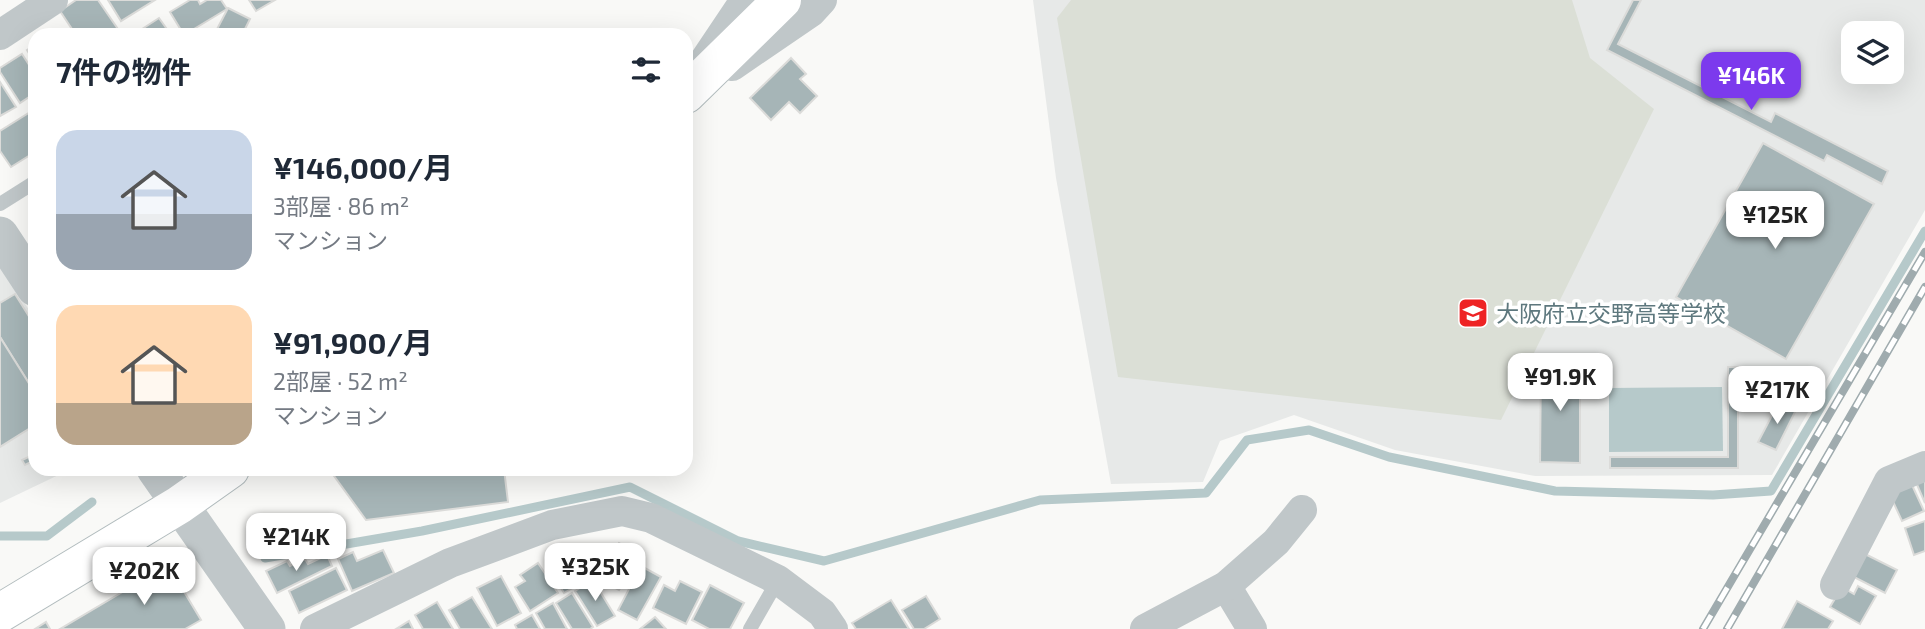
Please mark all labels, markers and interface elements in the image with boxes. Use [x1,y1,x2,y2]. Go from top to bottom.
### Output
map controls [1841,21,1904,84]
button: layers [1841,21,1904,84]
icon: filters [627,51,665,89]
pin: ¥146K [1702,52,1800,112]
text: 7件の物件 [56,53,192,89]
text: ¥146K [1717,61,1785,89]
text: ¥146,000/月 [273,149,453,185]
icon: home [112,158,196,242]
pin: ¥125K [1726,191,1824,251]
text: 3部屋 · 86 m² [273,192,409,220]
text: ¥125K [1742,200,1808,228]
text: マンション [273,226,388,254]
school or university icon: 大阪府立交野高等学校 [1456,296,1490,330]
place label: 大阪府立交野高等学校 [1496,299,1726,327]
text: ¥91,900/月 [273,324,433,360]
icon: home [112,333,196,417]
pin: ¥91.9K [1503,354,1617,413]
text: ¥91.9K [1524,362,1596,390]
pin: ¥217K [1728,366,1826,426]
text: 2部屋 · 52 m² [273,367,408,395]
text: ¥217K [1744,375,1810,403]
text: マンション [273,401,388,429]
pin: ¥214K [247,514,345,573]
text: ¥214K [262,522,330,550]
pin: ¥325K [546,544,644,603]
pin: ¥202K [95,548,193,607]
text: ¥325K [561,552,629,580]
text: ¥202K [108,556,180,584]

